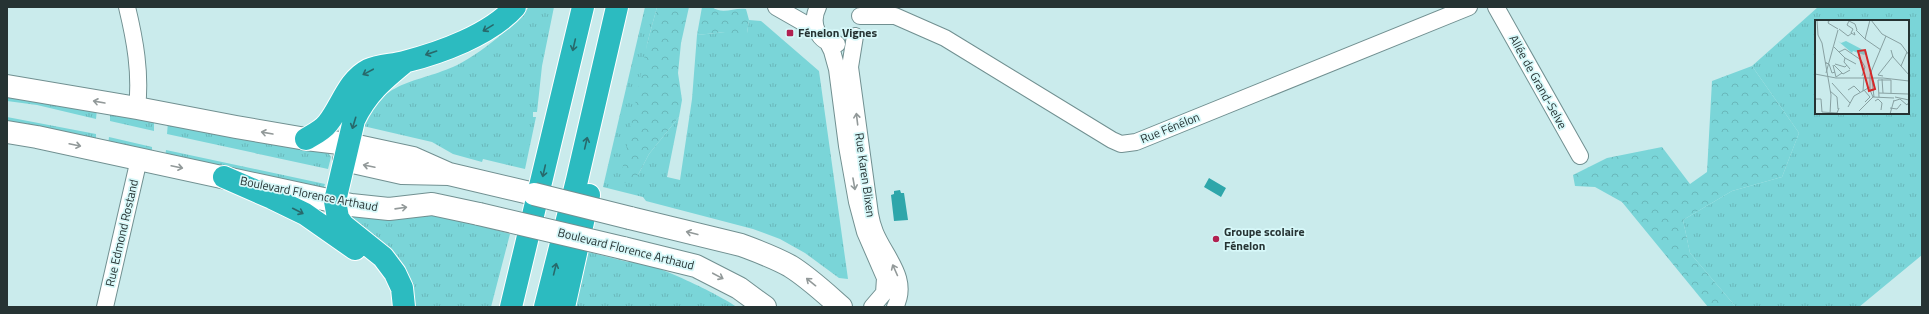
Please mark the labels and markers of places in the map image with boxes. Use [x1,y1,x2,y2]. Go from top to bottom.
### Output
place label: Fénelon Vignes [798,23,877,42]
marker: Fénelon Vignes [785,28,795,38]
place label: Groupe scolaire Fénelon [1224,222,1305,255]
marker: Groupe scolaire Fénelon [1211,234,1221,244]

